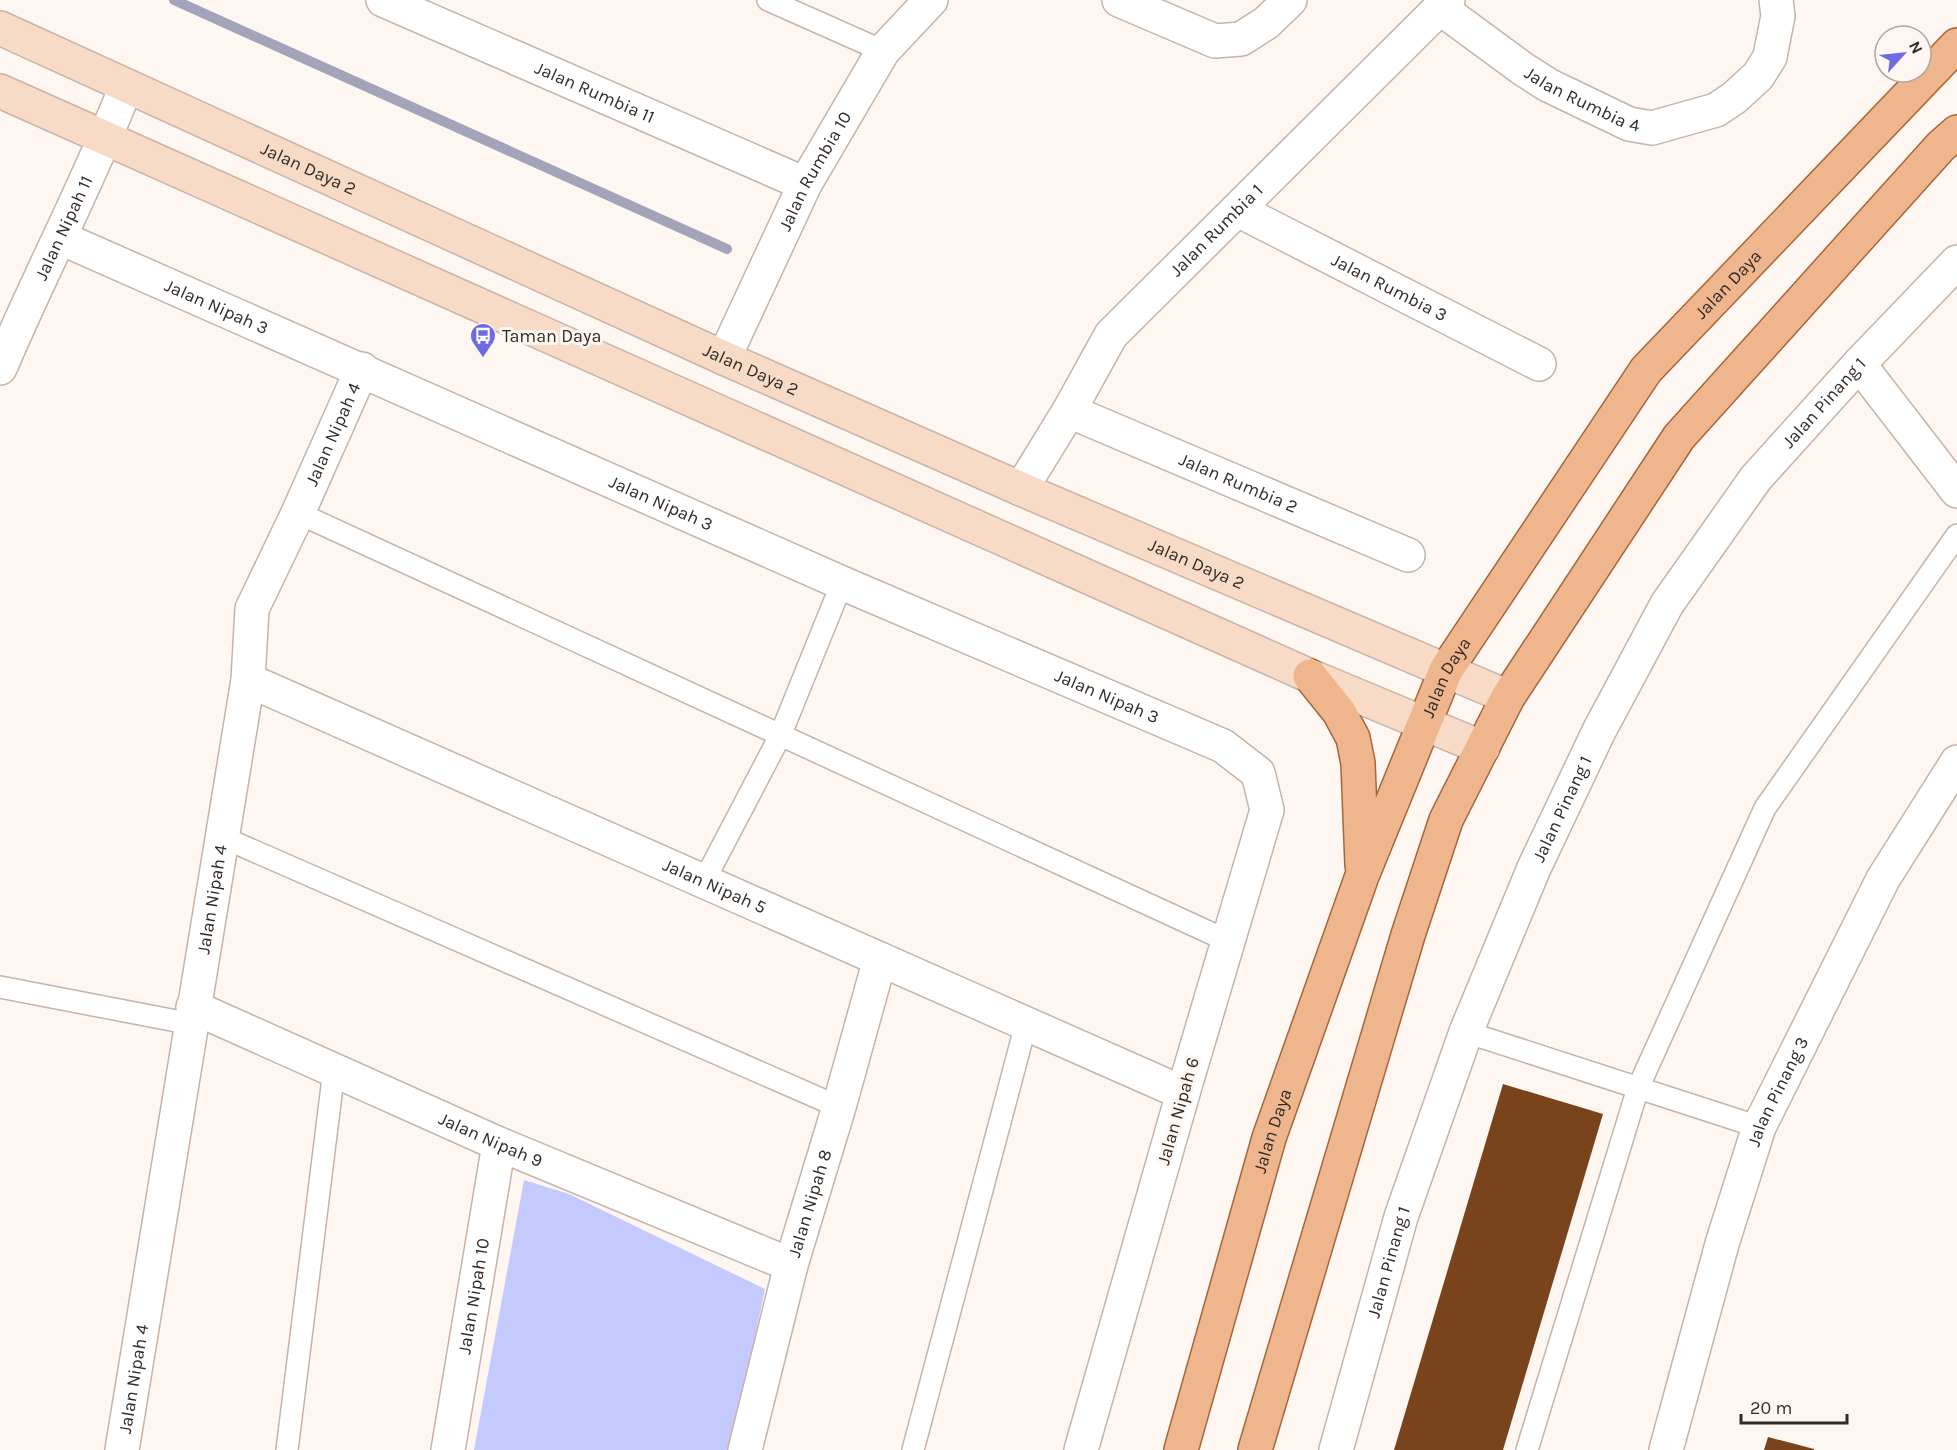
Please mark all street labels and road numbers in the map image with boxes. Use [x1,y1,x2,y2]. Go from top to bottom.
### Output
street label: Jalan Rumbia 11 [532,57,658,128]
street label: Jalan Rumbia 4 [1520,62,1641,137]
street label: Jalan Rumbia 10 [774,107,856,234]
street label: Jalan Daya 2 [257,137,360,200]
street label: Jalan Nipah 11 [30,172,98,284]
street label: Jalan Rumbia 1 [1165,179,1267,281]
street label: Jalan Daya [1690,245,1766,323]
street label: Jalan Rumbia 3 [1328,249,1451,326]
street label: Jalan Nipah 3 [161,274,272,339]
street label: Jalan Daya 2 [700,339,802,401]
street label: Jalan Pinang 1 [1777,353,1871,453]
street label: Jalan Nipah 4 [300,379,366,489]
street label: Jalan Rumbia 2 [1176,448,1301,518]
street label: Jalan Nipah 3 [606,471,716,536]
street label: Jalan Daya 2 [1145,534,1248,594]
street label: Jalan Daya [1417,633,1476,721]
street label: Jalan Nipah 3 [1051,664,1162,728]
street label: Jalan Pinang 1 [1528,752,1597,865]
street label: Jalan Nipah 4 [192,843,232,956]
street label: Jalan Nipah 5 [659,854,770,919]
street label: Jalan Pinang 3 [1743,1033,1813,1149]
street label: Jalan Nipah 6 [1152,1055,1204,1167]
street label: Jalan Daya [1249,1086,1297,1176]
street label: Jalan Nipah 9 [435,1107,546,1172]
street label: Jalan Nipah 8 [783,1147,836,1260]
street label: Jalan Pinang 1 [1362,1203,1415,1320]
street label: Jalan Nipah 10 [453,1236,494,1356]
street label: Jalan Nipah 4 [114,1323,153,1435]

